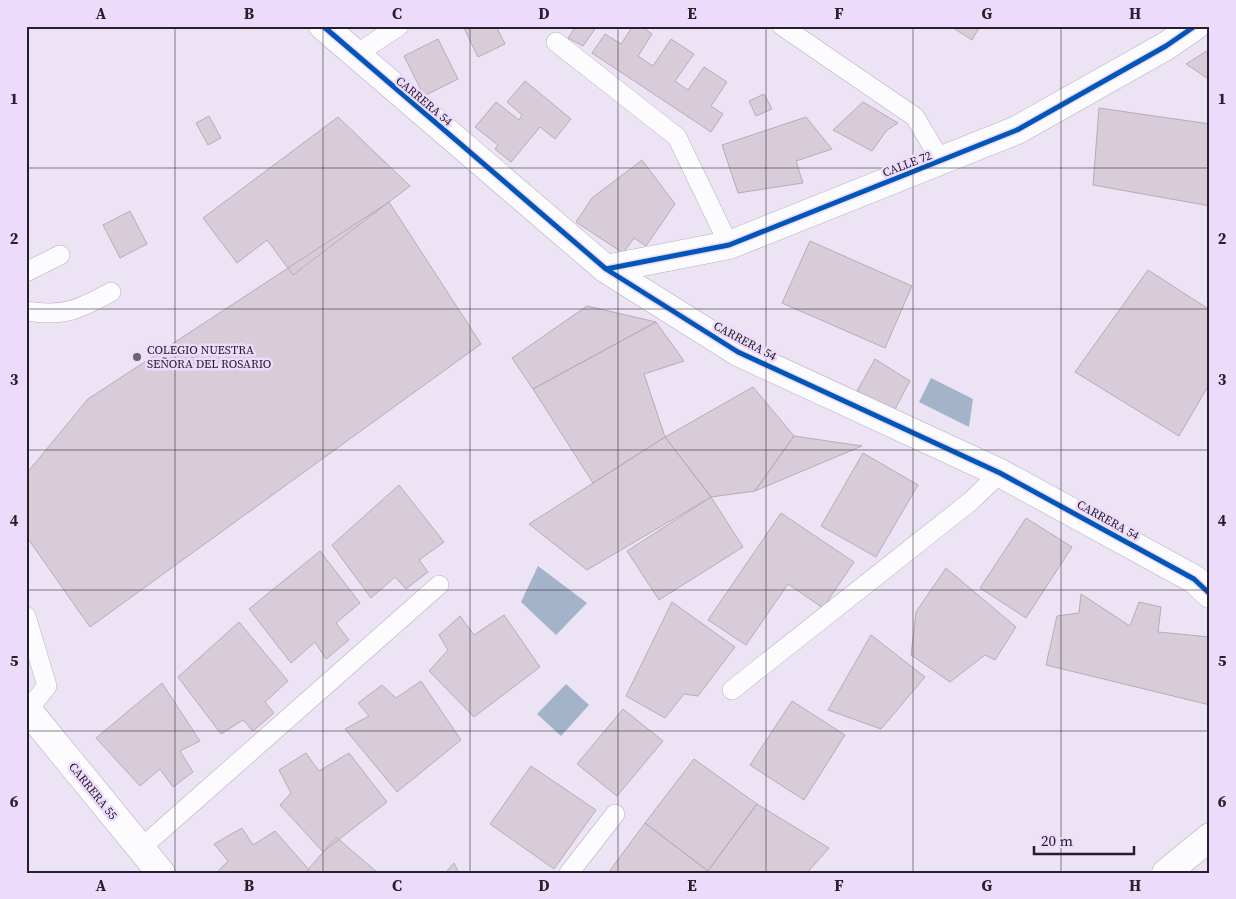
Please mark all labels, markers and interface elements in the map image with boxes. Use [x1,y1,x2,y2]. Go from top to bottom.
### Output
text: A [96,2,107,24]
text: B [244,2,255,24]
text: C [392,2,402,24]
text: D [538,2,550,24]
text: E [687,2,697,24]
text: F [834,2,844,24]
text: G [982,2,993,24]
text: H [1129,2,1141,24]
street label: CARRERA 54 [392,73,456,129]
text: 1 [10,87,18,109]
text: 1 [1218,87,1226,109]
street label: CALLE 72 [880,147,934,181]
text: 2 [10,227,19,249]
text: 2 [1218,227,1227,249]
street label: CARRERA 54 [711,318,779,364]
place label: COLEGIO NUESTRA SEÑORA DEL ROSARIO [147,342,271,372]
marker: COLEGIO NUESTRA SEÑORA DEL ROSARIO [131,351,143,363]
text: 3 [10,368,19,390]
text: 3 [1218,368,1227,390]
street label: CARRERA 54 [1074,496,1142,544]
text: 4 [10,509,19,531]
text: 4 [1218,509,1227,531]
text: 5 [10,649,19,671]
text: 5 [1218,649,1227,671]
street label: CARRERA 55 [65,759,121,823]
text: 6 [10,790,19,812]
text: 6 [1218,790,1227,812]
scale bar [1034,824,1134,856]
text: 20 m [1041,830,1073,851]
text: A [96,874,107,896]
text: B [244,874,255,896]
text: C [392,874,402,896]
text: D [538,874,550,896]
text: E [687,874,697,896]
text: F [834,874,844,896]
text: G [982,874,993,896]
text: H [1129,874,1141,896]

